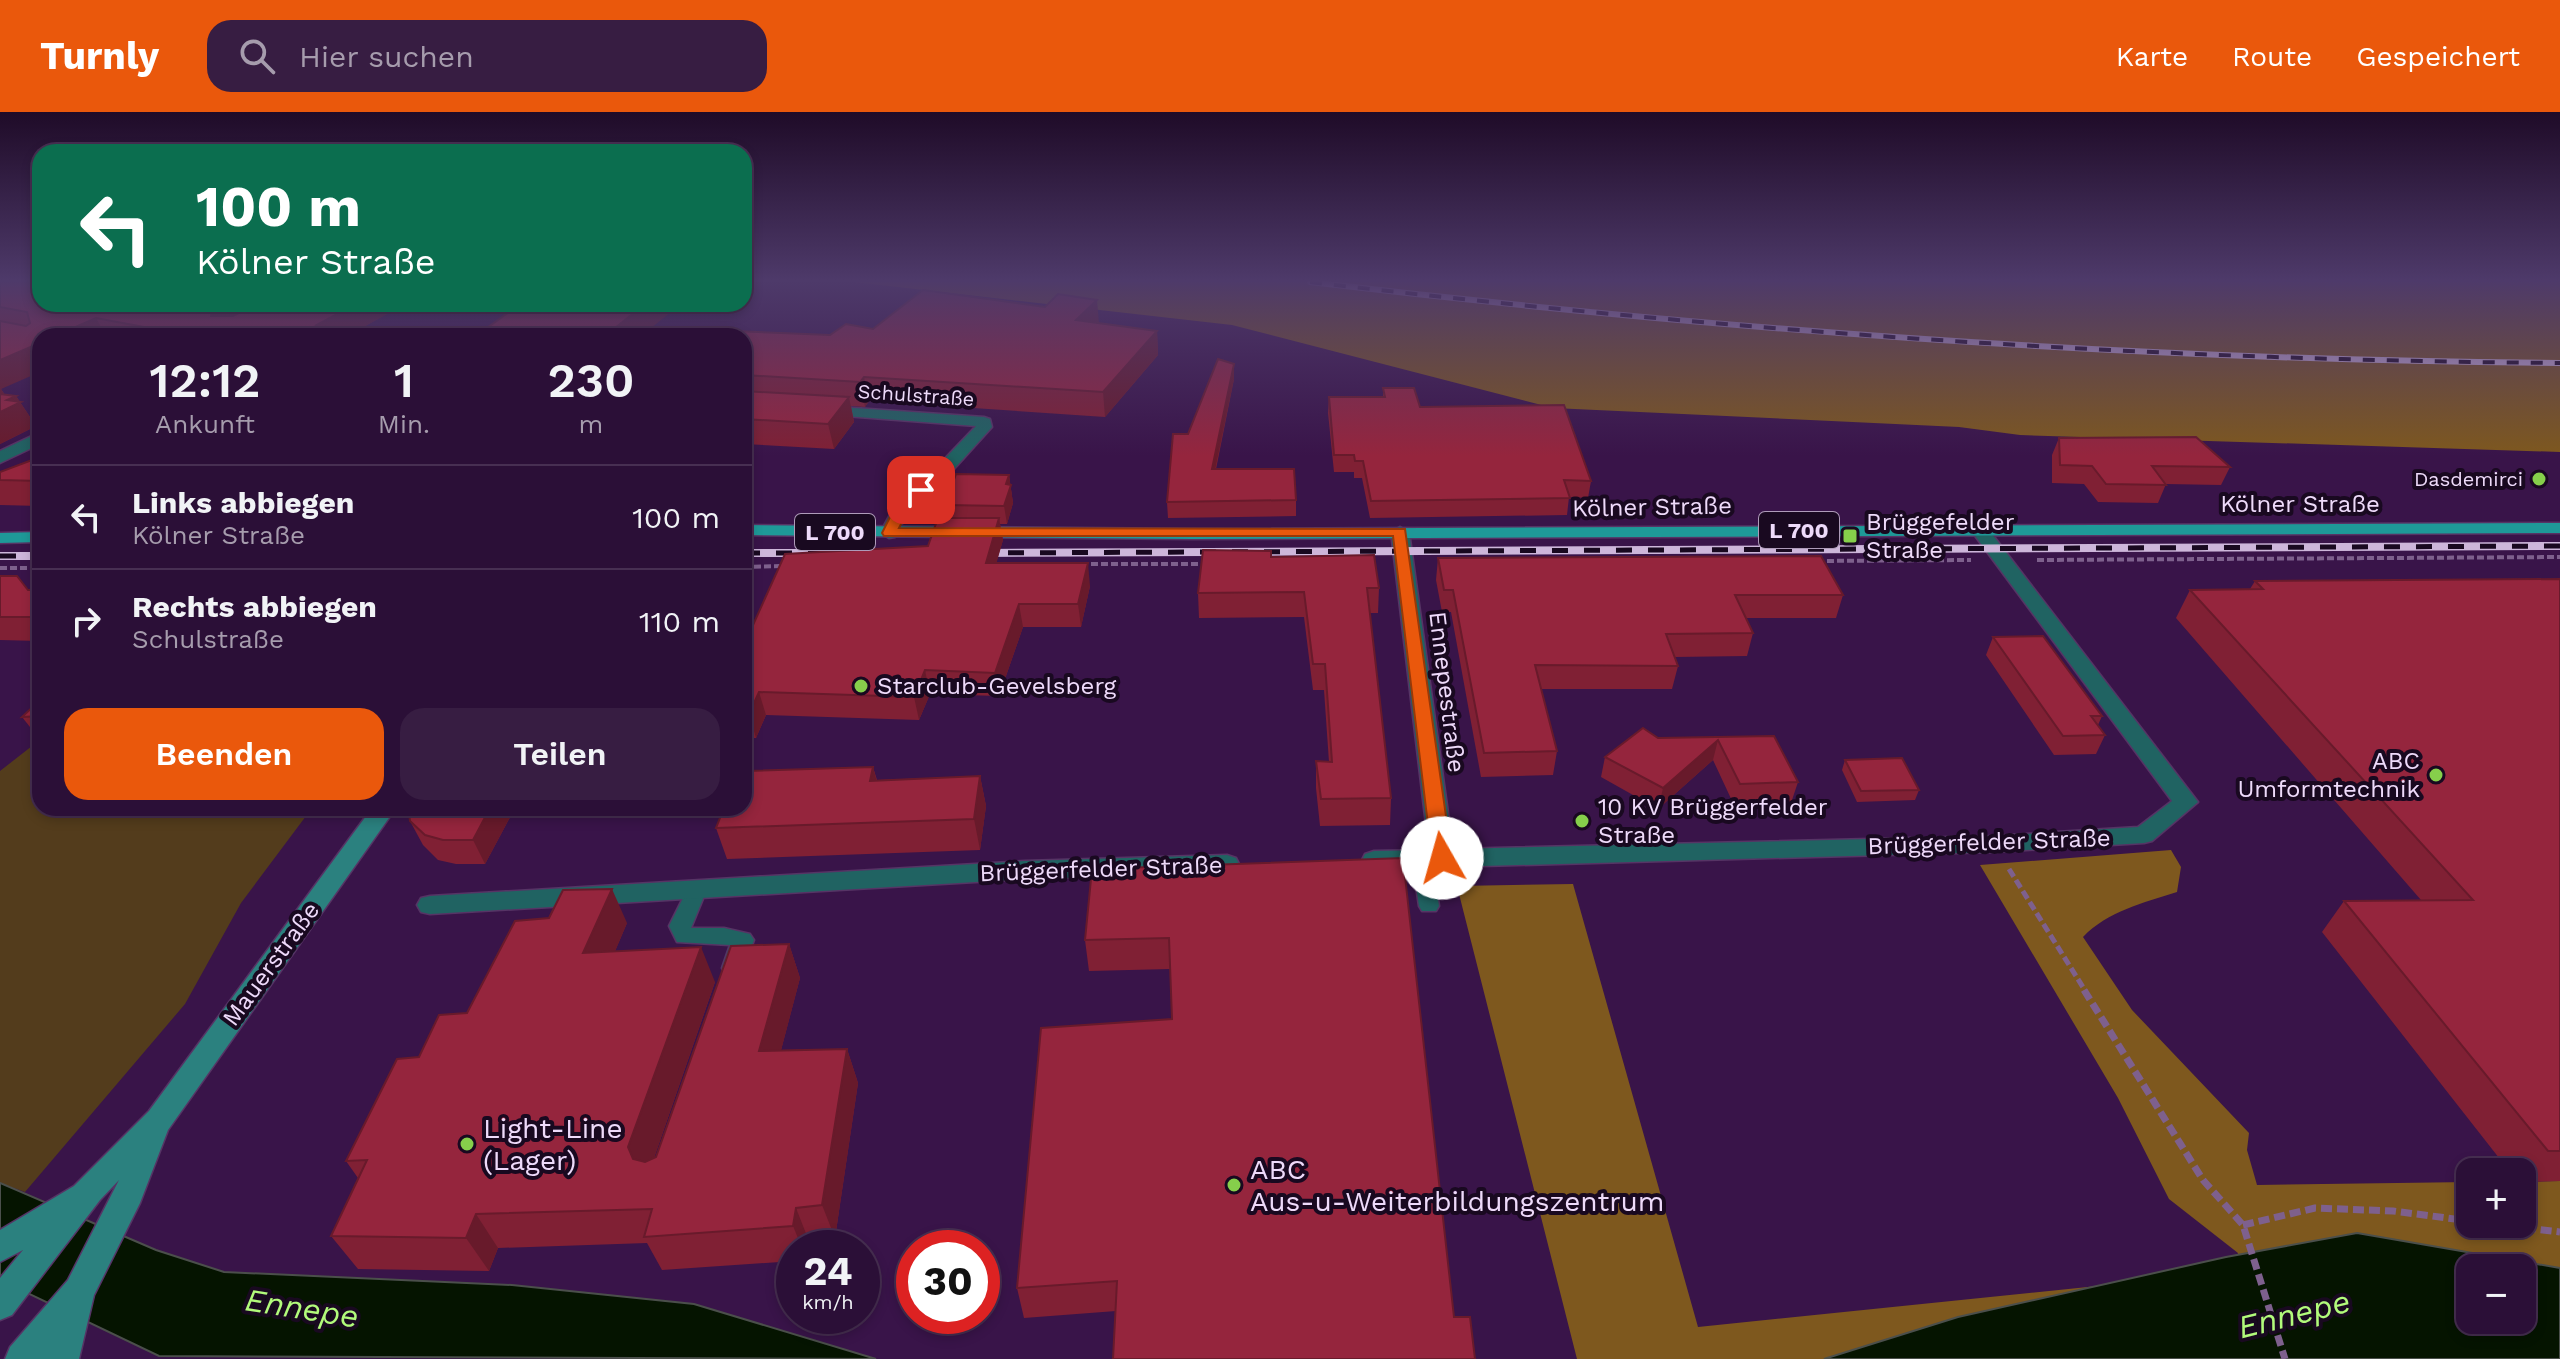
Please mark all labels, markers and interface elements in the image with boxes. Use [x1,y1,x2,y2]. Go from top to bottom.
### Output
search box [207,20,767,92]
text: Turnly [40,34,159,78]
icon: search [235,34,279,78]
text: Hier suchen [299,39,474,74]
text: Karte [2116,40,2188,73]
text: Route [2232,40,2312,73]
text: Gespeichert [2356,40,2520,73]
text: 100 m [196,174,361,240]
icon: left [64,176,168,280]
text: Kölner Straße [196,241,436,283]
text: 12:12 [149,352,260,409]
text: 1 [394,352,414,409]
text: 230 [547,352,635,409]
street label: Schulstraße [857,379,975,411]
text: Ankunft [155,409,255,439]
text: Min. [378,409,430,439]
text: m [579,409,603,439]
pin [887,456,955,524]
place label: Dasdemirci [2414,467,2523,491]
icon: arrive [899,468,943,512]
marker: Dasdemirci [2530,470,2548,488]
text: Links abbiegen [132,485,354,520]
street label: Kölner Straße [2220,490,2380,518]
street label: Kölner Straße [1572,492,1732,522]
icon: left [64,495,108,539]
text: 100 m [632,500,720,535]
place label: Brüggefelder Straße [1866,508,2015,564]
road number: L 700 [1759,512,1839,548]
road number: L 700 [795,514,875,550]
text: Kölner Straße [132,520,305,550]
marker: Brüggefelder Straße [1841,527,1859,545]
text: Rechts abbiegen [132,589,377,624]
icon: right [64,599,108,643]
text: 110 m [639,604,720,639]
street label: Ennepestraße [1423,610,1471,774]
text: Schulstraße [132,624,284,654]
place label: Starclub-Gevelsberg [877,672,1117,700]
marker: Starclub-Gevelsberg [852,677,870,695]
button: Beenden [64,708,384,800]
button: Teilen [400,708,720,800]
place label: ABC Umformtechnik [2237,747,2420,803]
marker: ABC Umformtechnik [2427,766,2445,784]
place label: 10 KV Brüggerfelder Straße [1598,793,1828,849]
marker: 10 KV Brüggerfelder Straße [1573,812,1591,830]
position arrow [1400,816,1484,900]
street label: Brüggerfelder Straße [1867,824,2111,860]
street label: Brüggerfelder Straße [979,851,1223,887]
street label: Mauerstraße [217,897,325,1031]
place label: Light-Line (Lager) [483,1112,623,1177]
marker: Light-Line (Lager) [458,1135,476,1153]
place label: ABC Aus-u-Weiterbildungszentrum [1250,1153,1665,1218]
map controls [2456,1158,2536,1334]
button: + [2456,1158,2536,1238]
marker: ABC Aus-u-Weiterbildungszentrum [1225,1176,1243,1194]
speed limit sign: 30 [896,1230,1000,1334]
text: 24 [803,1248,853,1295]
button: − [2456,1254,2536,1334]
water label: Ennepe [242,1280,362,1336]
water label: Ennepe [2234,1282,2354,1346]
text: km/h [802,1290,854,1314]

